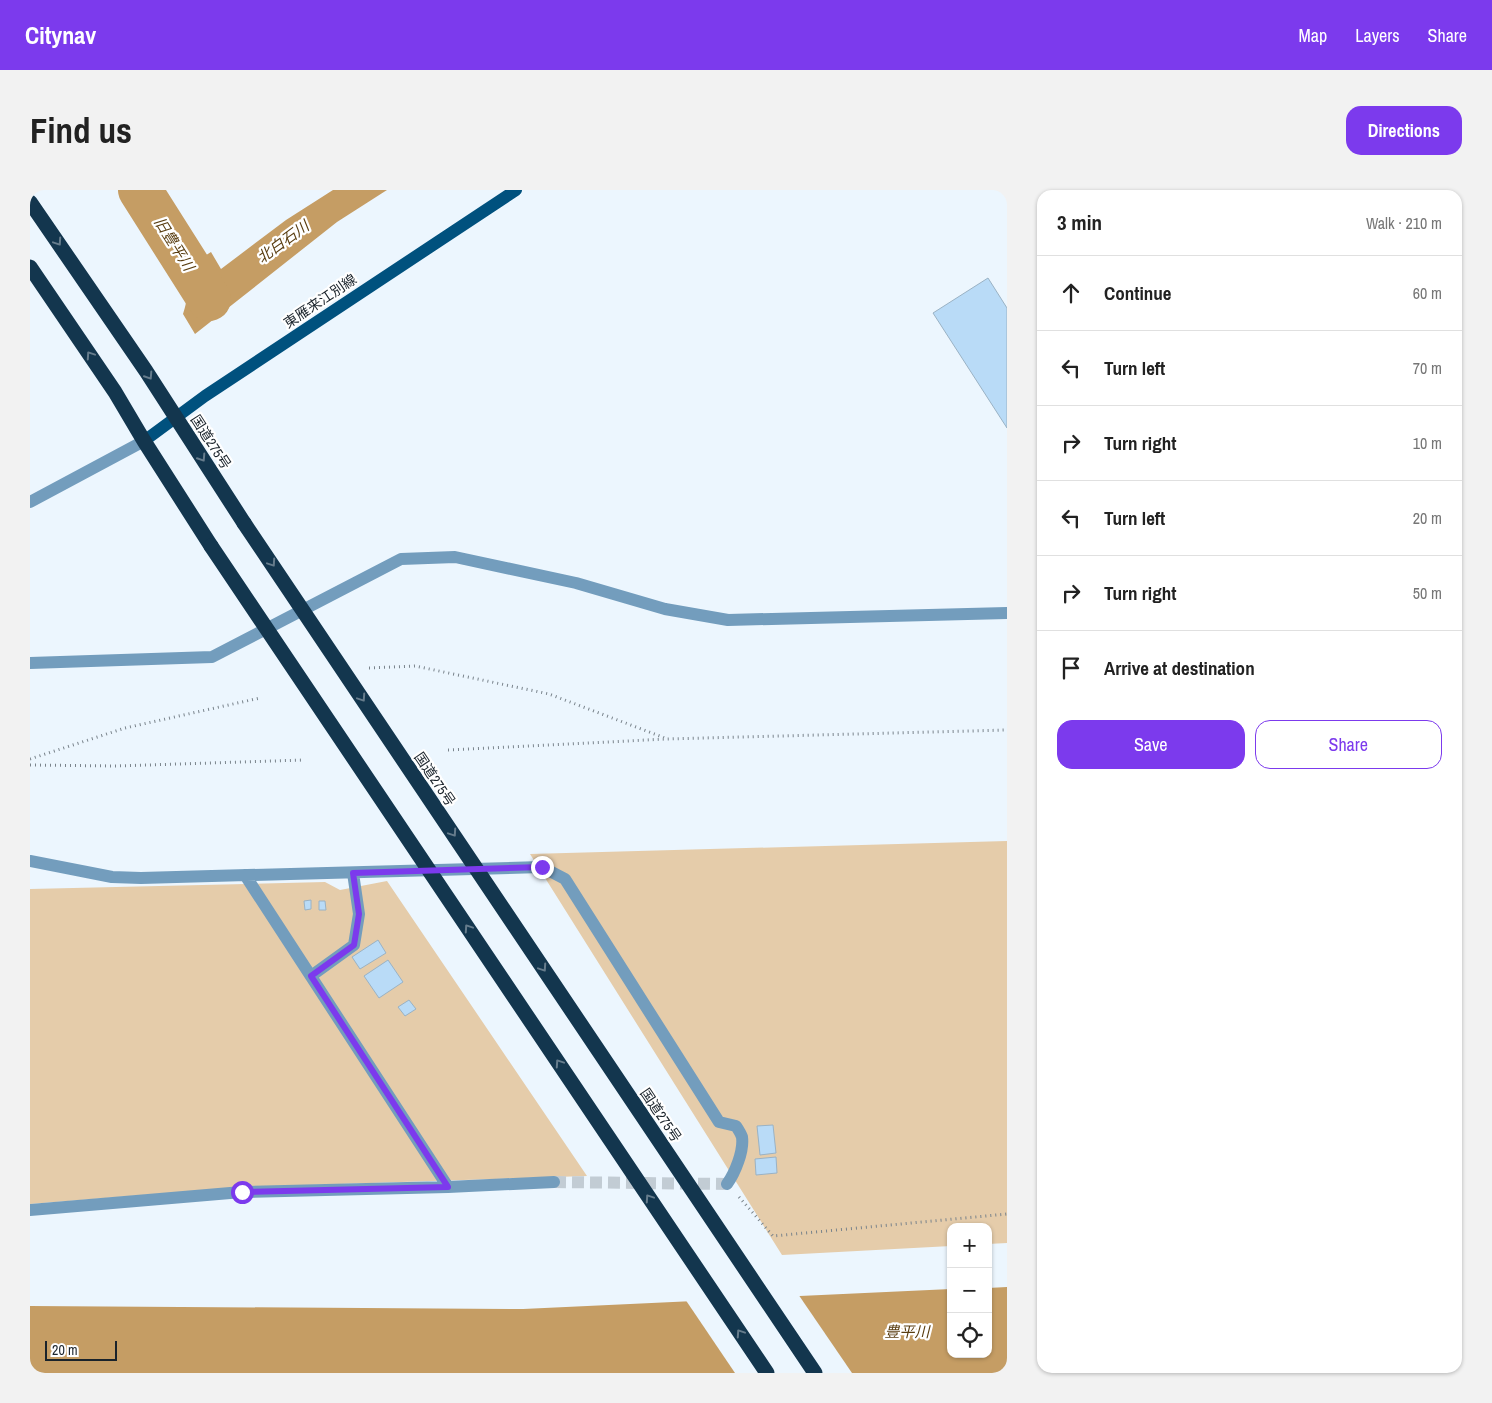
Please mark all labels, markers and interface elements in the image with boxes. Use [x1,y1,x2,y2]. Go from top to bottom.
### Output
text: Citynav [25,19,96,51]
text: Map [1299,23,1327,48]
text: Layers [1355,23,1400,48]
text: Share [1428,23,1467,48]
button: Directions [1346,106,1462,155]
text: Find us [30,107,132,154]
text: 3 min [1057,208,1102,237]
text: Walk · 210 m [1366,212,1442,234]
water label: 旧豊平川 [150,213,200,276]
water label: 北白石川 [252,214,315,268]
one-way arrow [52,236,61,246]
street label: 東雁来江別線 [280,270,360,332]
icon: ahead [1057,279,1085,307]
text: Continue [1104,280,1172,306]
text: 60 m [1413,282,1442,304]
one-way arrow [87,351,96,361]
icon: left [1057,354,1085,382]
text: Turn left [1104,355,1165,381]
text: 70 m [1413,357,1442,379]
one-way arrow [143,370,153,379]
street label: 国道275号 [187,411,235,473]
icon: right [1057,429,1085,457]
text: Turn right [1104,430,1176,456]
text: 10 m [1413,432,1442,454]
one-way arrow [196,453,206,462]
icon: left [1057,504,1085,532]
text: Turn left [1104,505,1165,531]
text: 20 m [1413,507,1442,529]
one-way arrow [265,558,275,567]
icon: right [1057,579,1085,607]
text: Turn right [1104,580,1176,606]
text: 50 m [1413,582,1442,604]
icon: arrive [1057,654,1085,682]
text: Arrive at destination [1104,655,1255,681]
one-way arrow [356,693,365,702]
button: Save [1057,720,1245,769]
button: Share [1255,720,1442,769]
street label: 国道275号 [410,749,460,809]
one-way arrow [447,828,456,837]
route end [531,856,554,879]
one-way arrow [465,924,474,934]
one-way arrow [537,963,546,972]
one-way arrow [556,1059,565,1069]
street label: 国道275号 [636,1085,686,1145]
route start [231,1181,254,1204]
one-way arrow [646,1194,656,1203]
map controls [947,1223,992,1358]
button: + [947,1223,992,1268]
button: − [947,1268,992,1313]
button: locate [947,1313,992,1358]
water label: 豊平川 [884,1321,931,1342]
one-way arrow [737,1329,746,1338]
scale bar [45,1338,118,1361]
text: 20 m [52,1341,78,1359]

